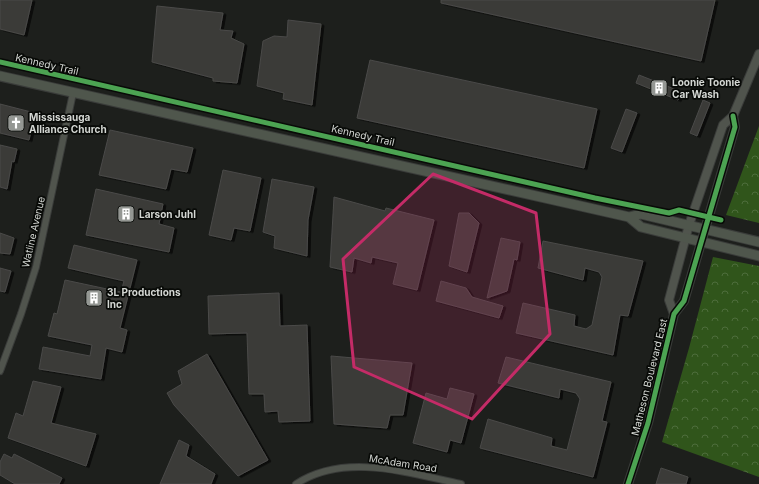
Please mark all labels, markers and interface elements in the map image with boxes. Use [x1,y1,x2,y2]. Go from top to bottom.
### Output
street label: Kennedy Trail [14,51,80,77]
place label: Loonie Toonie Car Wash [672,76,740,100]
building icon: Loonie Toonie Car Wash [649,78,669,98]
place label: Mississauga Alliance Church [29,111,107,135]
church icon: Mississauga Alliance Church [6,113,26,133]
street label: Kennedy Trail [330,122,396,148]
street label: Watline Avenue [19,195,47,269]
building icon: Larson Juhl [116,204,136,224]
place label: Larson Juhl [139,208,196,220]
place label: 3L Productions Inc [107,286,181,310]
building icon: 3L Productions Inc [84,288,104,308]
street label: Matheson Boulevard East [629,317,670,437]
street label: McAdam Road [368,452,438,474]

